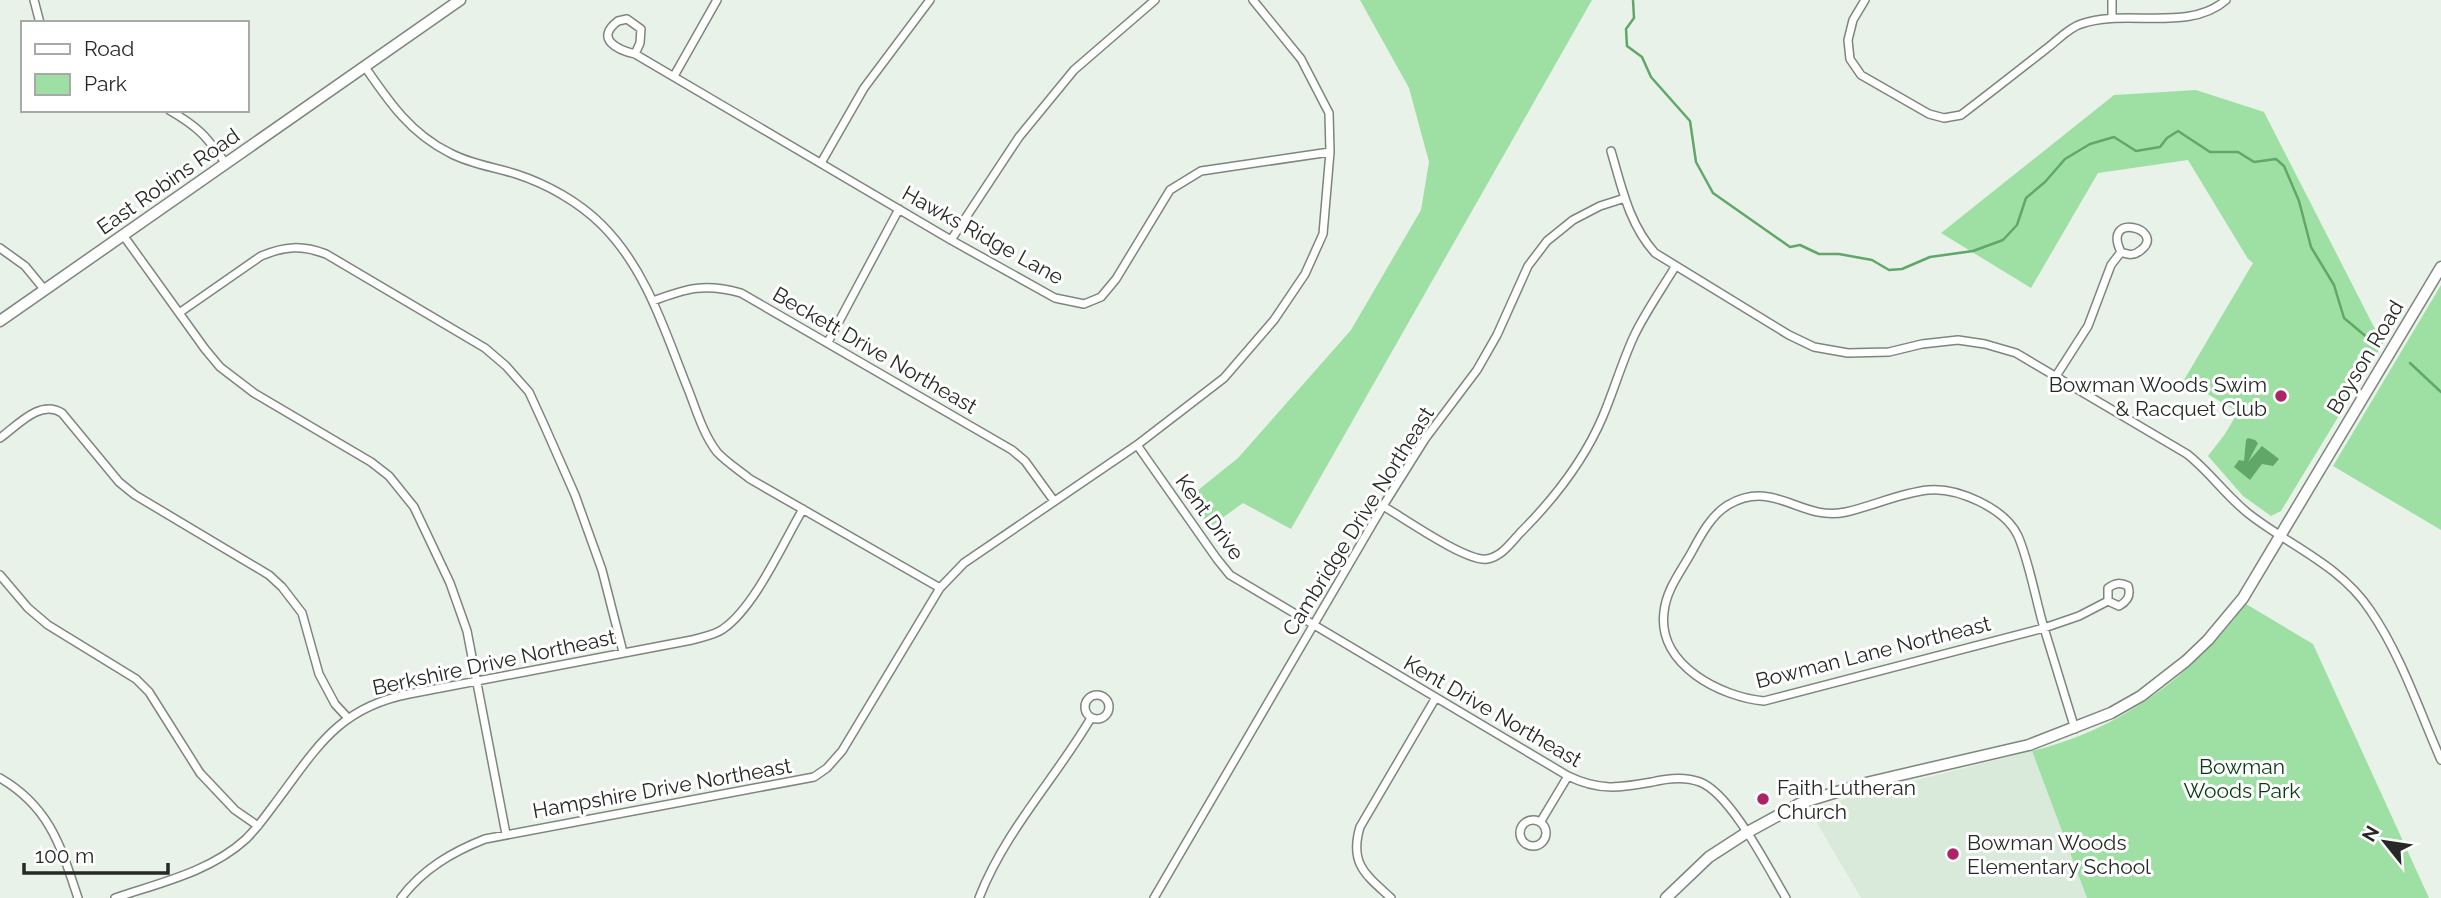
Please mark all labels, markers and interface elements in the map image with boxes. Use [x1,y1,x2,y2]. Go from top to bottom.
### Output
legend [21,21,248,112]
text: Road [84,36,134,61]
text: Park [84,71,127,96]
street label: East Robins Road [92,123,244,239]
street label: Hawks Ridge Lane [898,180,1068,290]
street label: Beckett Drive Northeast [768,281,982,419]
street label: Boyson Road [2321,296,2409,418]
place label: Bowman Woods Swim & Racquet Club [2049,372,2267,421]
marker: Bowman Woods Swim & Racquet Club [2273,388,2289,404]
street label: Cambridge Drive Northeast [1277,402,1439,640]
street label: Kent Drive [1171,469,1249,565]
street label: Bowman Lane Northeast [1753,611,1993,693]
street label: Berkshire Drive Northeast [370,624,618,700]
street label: Kent Drive Northeast [1400,650,1586,772]
street label: Hampshire Drive Northeast [531,753,793,823]
park label: Bowman Woods Park [2183,754,2301,803]
place label: Faith Lutheran Church [1777,775,1916,824]
marker: Faith Lutheran Church [1755,791,1771,807]
north arrow [2350,807,2420,877]
text: N [2357,822,2383,845]
place label: Bowman Woods Elementary School [1967,830,2151,879]
scale bar [24,832,168,876]
text: 100 m [35,843,94,868]
marker: Bowman Woods Elementary School [1945,846,1961,862]

